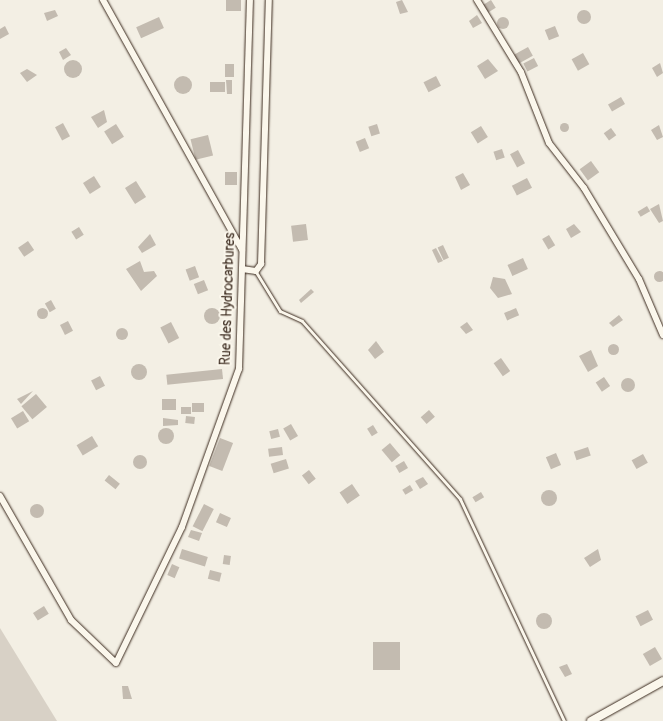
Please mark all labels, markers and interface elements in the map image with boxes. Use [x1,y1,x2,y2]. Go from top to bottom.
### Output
street label: Rue des Hydrocarbures [217,232,239,366]

